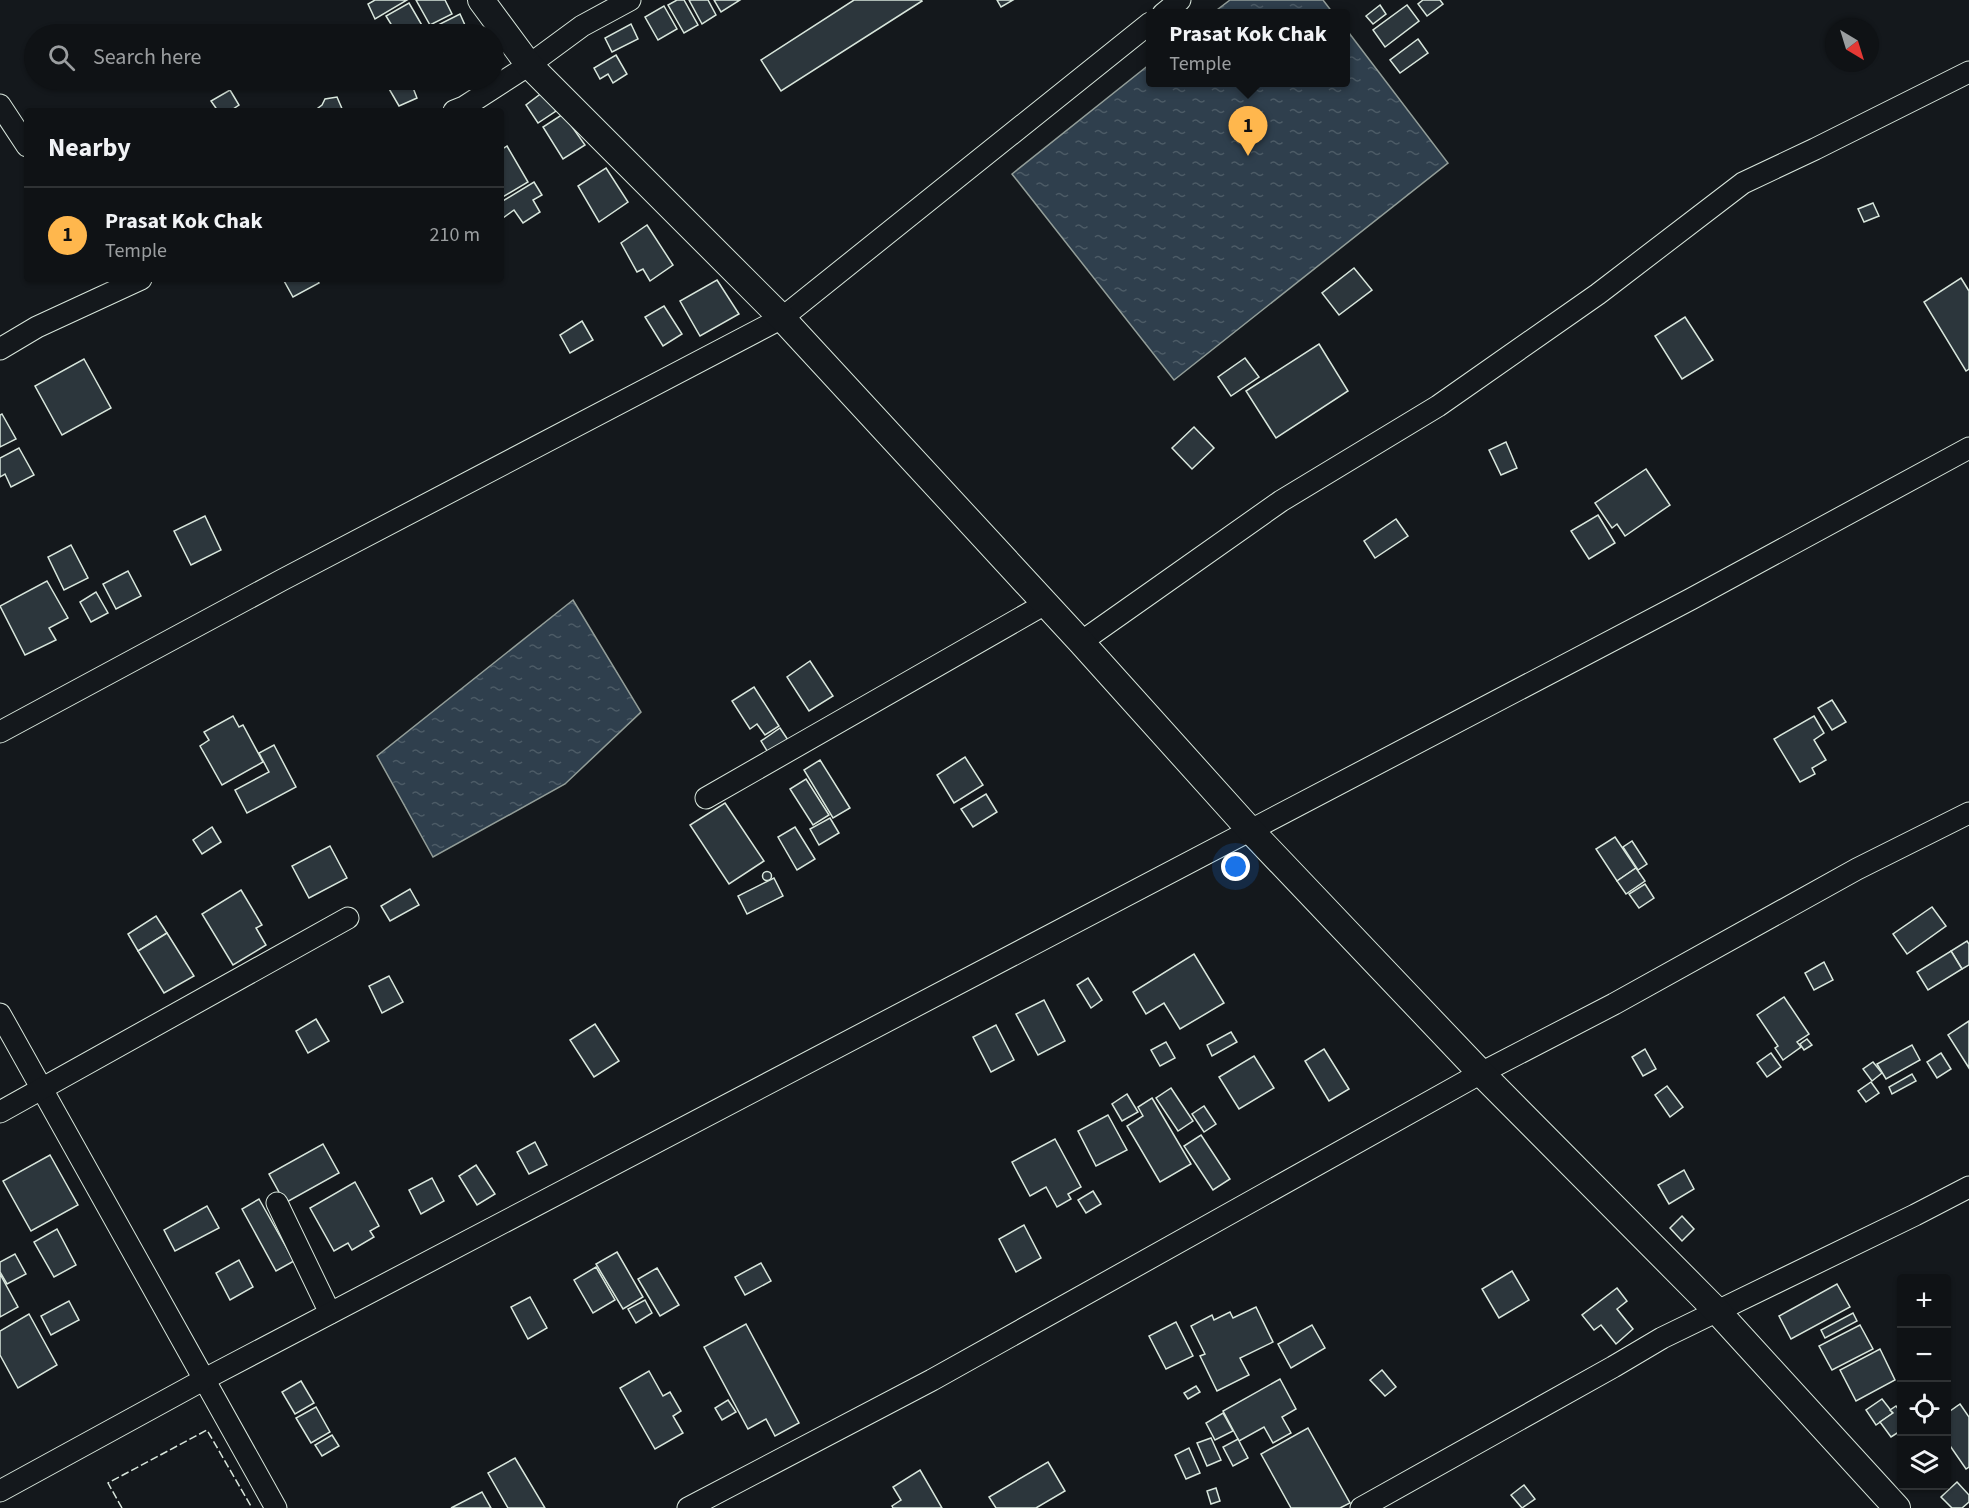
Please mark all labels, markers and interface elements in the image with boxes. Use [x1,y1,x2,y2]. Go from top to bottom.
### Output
popup [1146,9,1350,87]
text: Prasat Kok Chak [1169,18,1327,50]
north arrow [1825,18,1879,72]
search box [24,24,504,90]
icon: search [45,41,78,74]
text: Search here [93,41,201,73]
text: Temple [1169,50,1231,78]
pin: 1 [1228,106,1268,156]
text: Nearby [48,129,131,166]
text: Prasat Kok Chak [105,205,262,237]
text: 1 [62,221,73,249]
text: 210 m [430,221,480,249]
text: Temple [105,237,167,265]
your location [1221,852,1250,881]
map controls [1897,1274,1951,1490]
button: + [1897,1274,1951,1328]
button: − [1897,1328,1951,1382]
button: locate [1897,1382,1951,1436]
button: layers [1897,1436,1951,1490]

